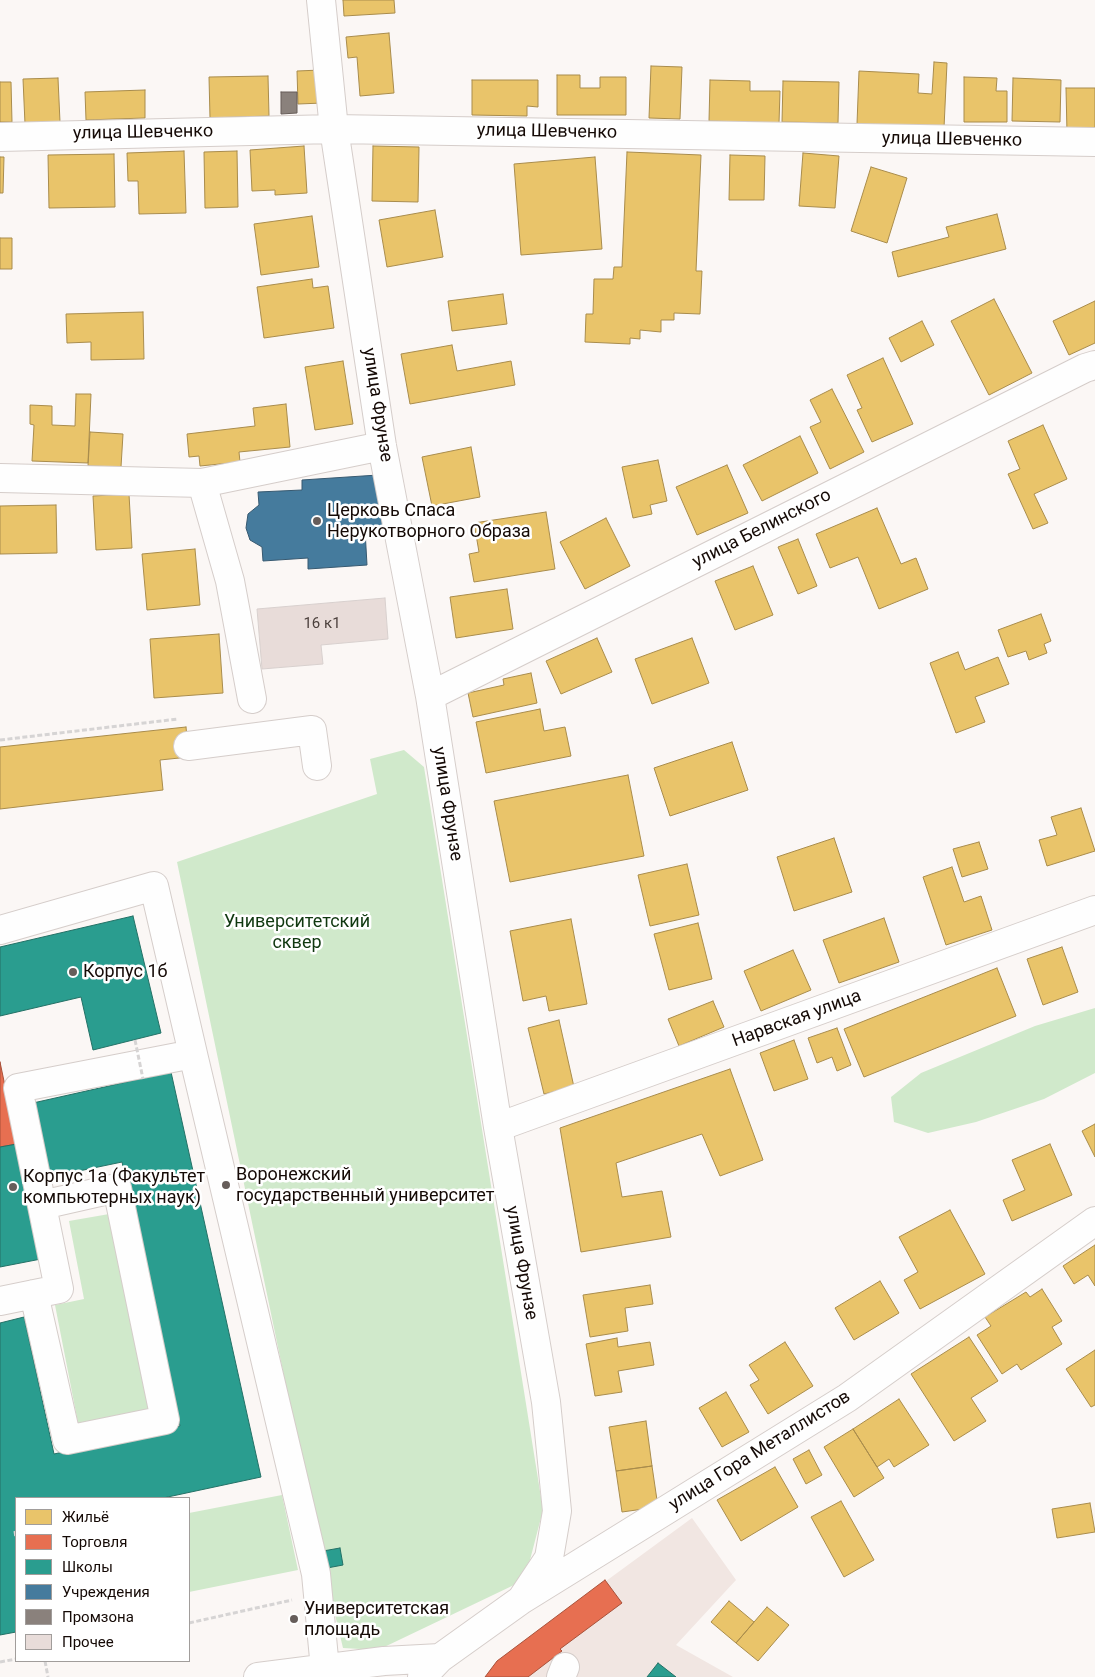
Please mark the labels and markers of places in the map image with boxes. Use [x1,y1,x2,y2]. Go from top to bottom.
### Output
place label: Церковь Спаса Нерукотворного Образа [327,500,531,542]
marker: Церковь Спаса Нерукотворного Образа [311,515,323,527]
place label: Корпус 1б [83,961,167,983]
marker: Корпус 1б [67,966,79,978]
place label: Воронежский государственный университет [236,1164,494,1206]
place label: Корпус 1а (Факультет компьютерных наук) [23,1166,205,1208]
marker: Воронежский государственный университет [220,1179,232,1191]
marker: Корпус 1а (Факультет компьютерных наук) [7,1181,19,1193]
place label: Университетская площадь [304,1598,449,1640]
marker: Университетская площадь [288,1613,300,1625]

